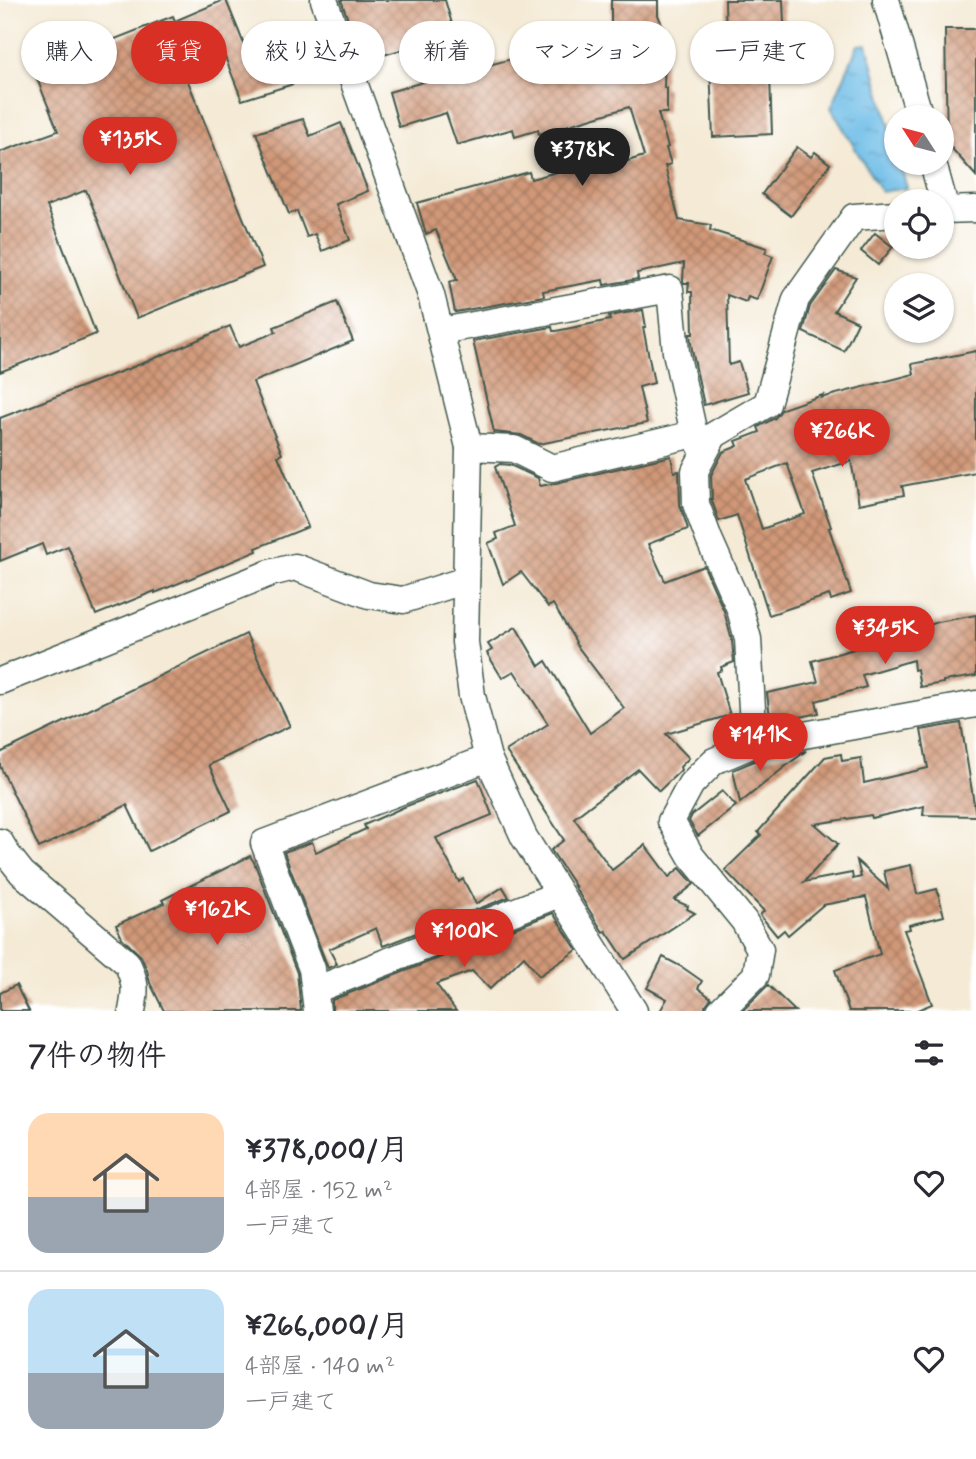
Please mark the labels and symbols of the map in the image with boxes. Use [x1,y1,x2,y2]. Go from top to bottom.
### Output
north arrow [884,105,954,175]
pin: ¥135K [81,118,179,177]
pin: ¥378K [533,128,631,188]
pin: ¥266K [793,410,891,469]
pin: ¥345K [836,606,934,666]
pin: ¥141K [711,714,809,773]
pin: ¥162K [168,888,266,947]
pin: ¥100K [415,909,513,969]

